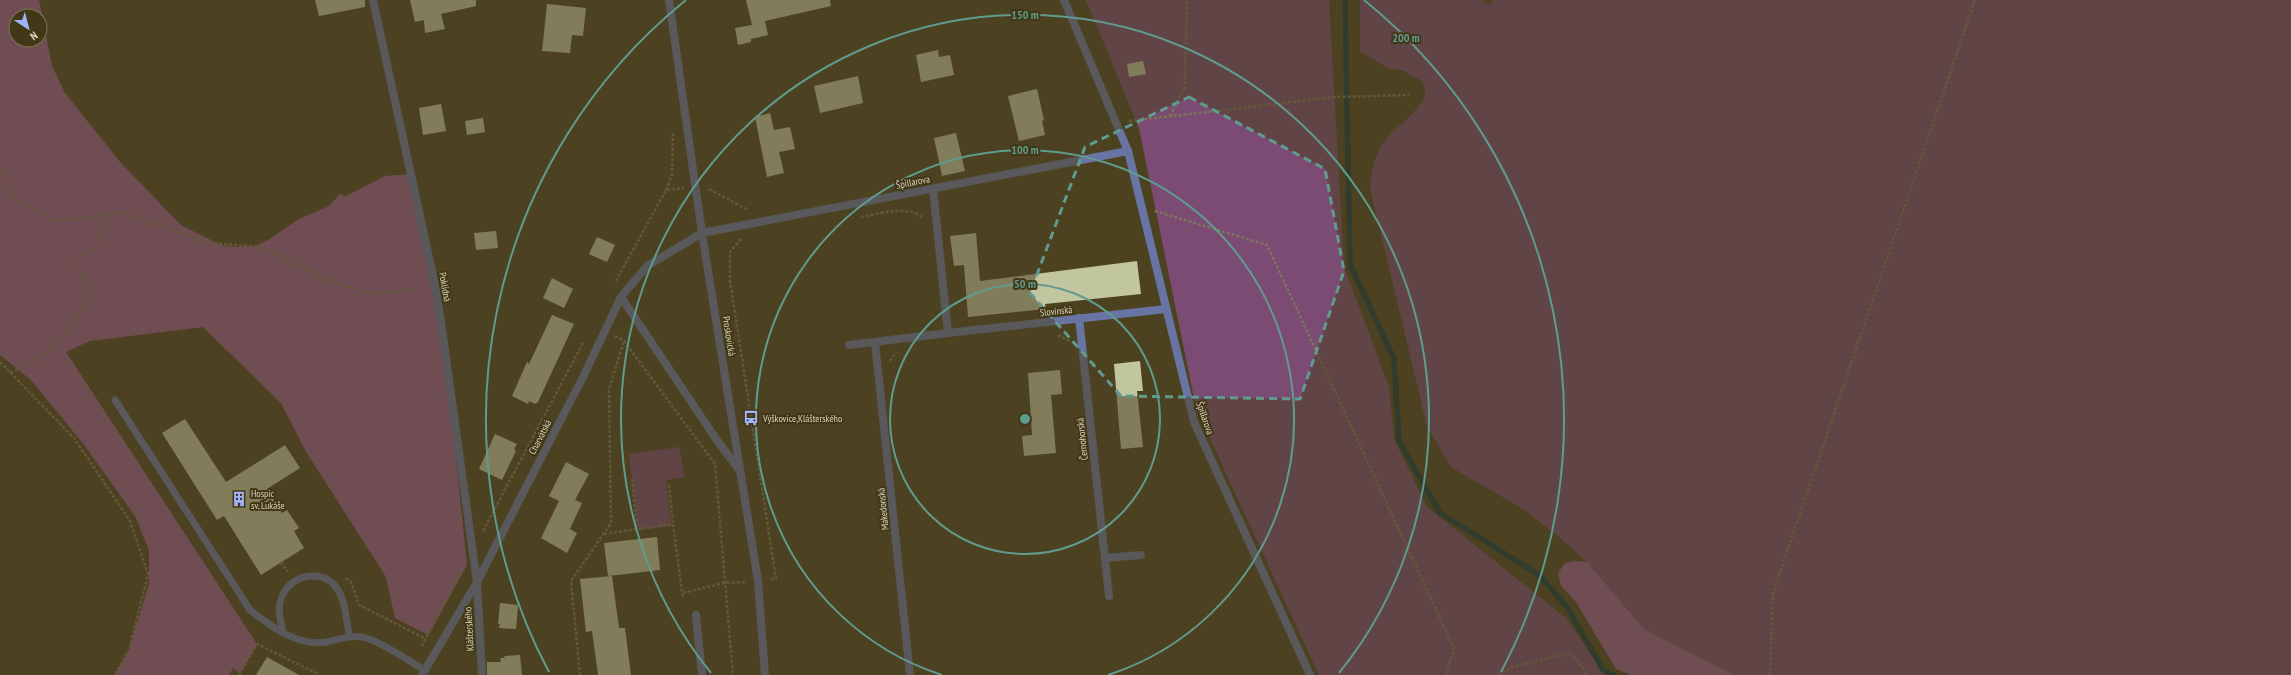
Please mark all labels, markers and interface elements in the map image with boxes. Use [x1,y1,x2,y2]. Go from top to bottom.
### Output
text: 150 m [1011,7,1039,22]
north arrow [8,8,48,48]
text: N [27,29,40,44]
text: 200 m [1392,30,1420,45]
text: 100 m [1011,142,1039,157]
street label: Špillarova [895,172,931,192]
street label: Poklidná [436,271,454,303]
text: 50 m [1014,276,1036,291]
street label: Slovinská [1039,303,1073,319]
street label: Proskovická [719,315,739,357]
street label: Špillarova [1193,400,1217,436]
bus stop icon: Výškovice,Klášterského [742,409,760,427]
place label: Výškovice,Klášterského [762,412,842,425]
centre of rings [1018,412,1032,426]
street label: Charvátská [526,417,554,457]
street label: Černohorská [1073,417,1091,461]
place label: Hospic sv. Lukáše [251,487,285,512]
street label: Makedonská [874,487,892,531]
building icon: Hospic sv. Lukáše [230,490,248,508]
street label: Klášterského [461,607,477,651]

